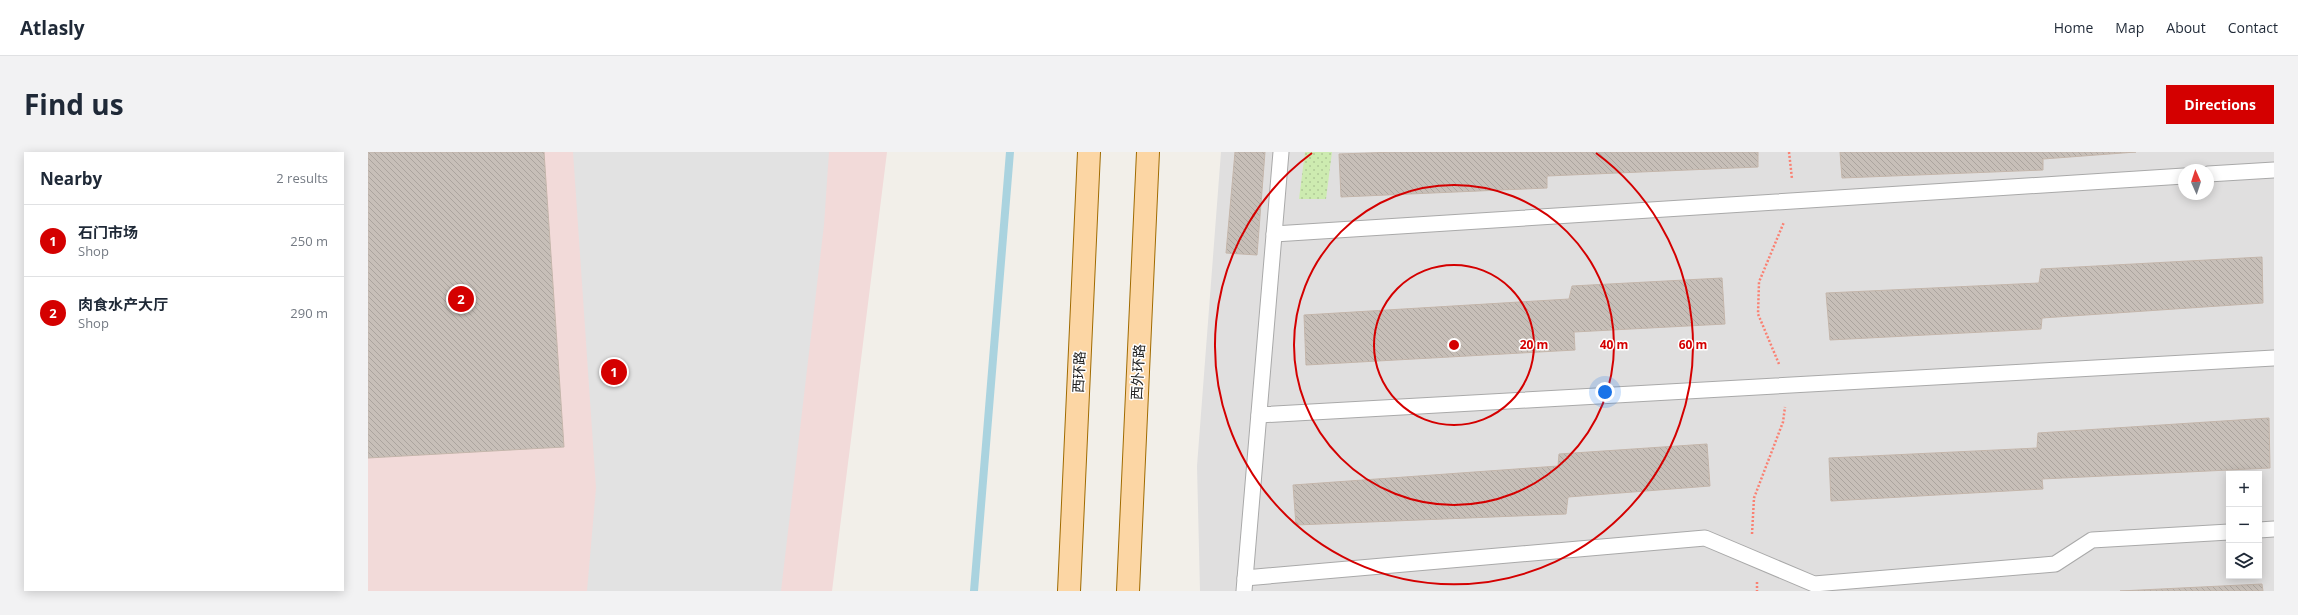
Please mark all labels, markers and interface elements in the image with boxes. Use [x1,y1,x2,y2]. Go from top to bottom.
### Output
text: Atlasly [20,15,85,41]
text: Home [2054,18,2093,37]
text: Map [2115,18,2144,37]
text: About [2166,18,2206,37]
text: Contact [2228,18,2278,37]
text: Find us [24,85,124,123]
button: Directions [2166,85,2274,124]
north arrow [2178,164,2214,200]
text: Nearby [40,167,102,190]
text: 2 results [276,169,328,187]
text: 石门市场 [78,222,138,242]
text: 1 [49,232,57,250]
text: 250 m [290,232,328,250]
text: Shop [78,242,109,260]
pin: 2 [448,284,474,314]
text: 肉食水产大厅 [78,294,168,314]
text: 2 [49,304,57,322]
text: 290 m [290,304,328,322]
text: Shop [78,314,109,332]
text: 20 m [1520,336,1548,353]
text: 40 m [1600,336,1628,353]
text: 60 m [1679,336,1707,353]
centre of rings [1447,338,1461,352]
street label: 西外环路 [1127,344,1148,400]
street label: 西环路 [1068,351,1089,393]
pin: 1 [601,357,627,387]
your location [1595,382,1615,402]
map controls [2226,471,2262,579]
button: + [2226,471,2262,507]
button: − [2226,507,2262,543]
button: layers [2226,543,2262,579]

